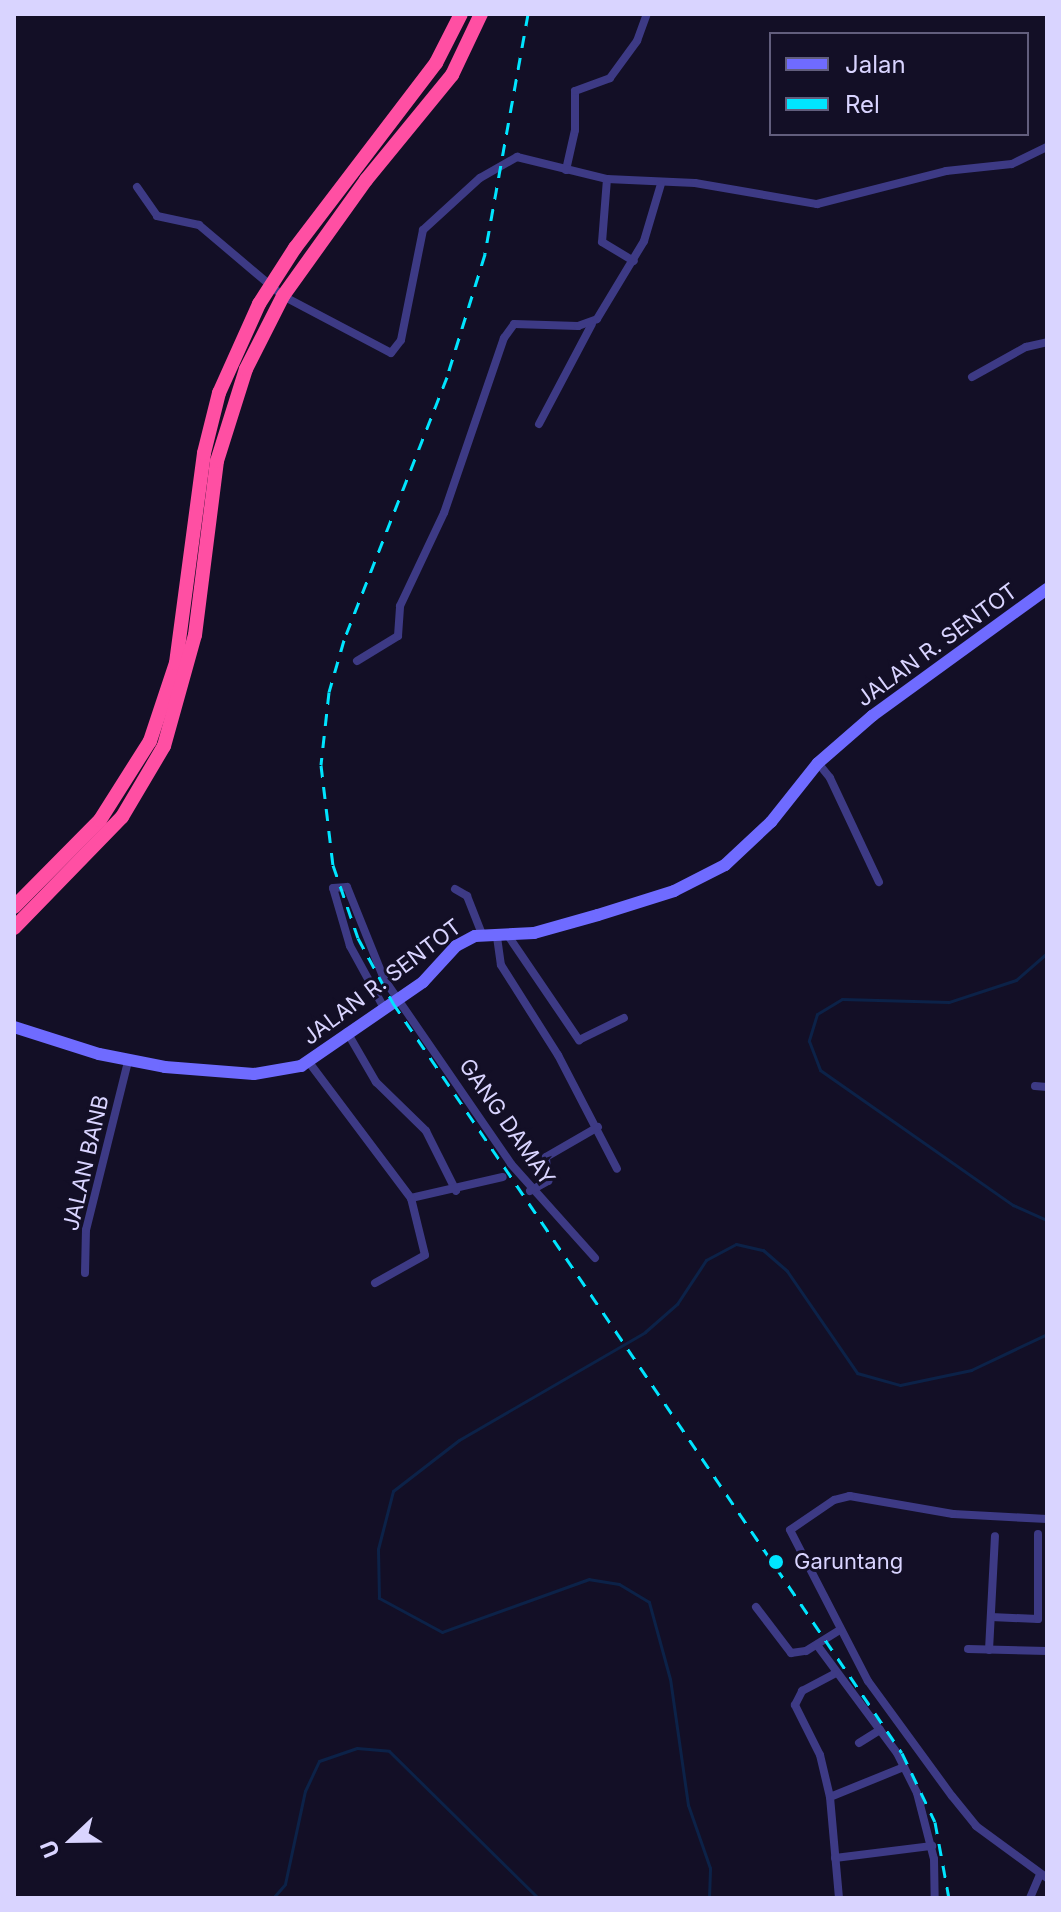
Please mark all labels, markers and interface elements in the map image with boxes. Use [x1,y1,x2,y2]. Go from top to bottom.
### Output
legend [769,32,1029,136]
text: Jalan [845,50,906,79]
text: Rel [845,90,880,119]
street label: JALAN R. SENTOT [851,578,1023,712]
street label: JALAN R. SENTOT [297,914,467,1050]
street label: GANG DAMAY [453,1053,561,1191]
street label: JALAN BANB [58,1093,114,1233]
place label: Garuntang [794,1549,903,1575]
marker: Garuntang [765,1551,787,1573]
north arrow [32,1800,112,1880]
text: U [35,1837,65,1861]

